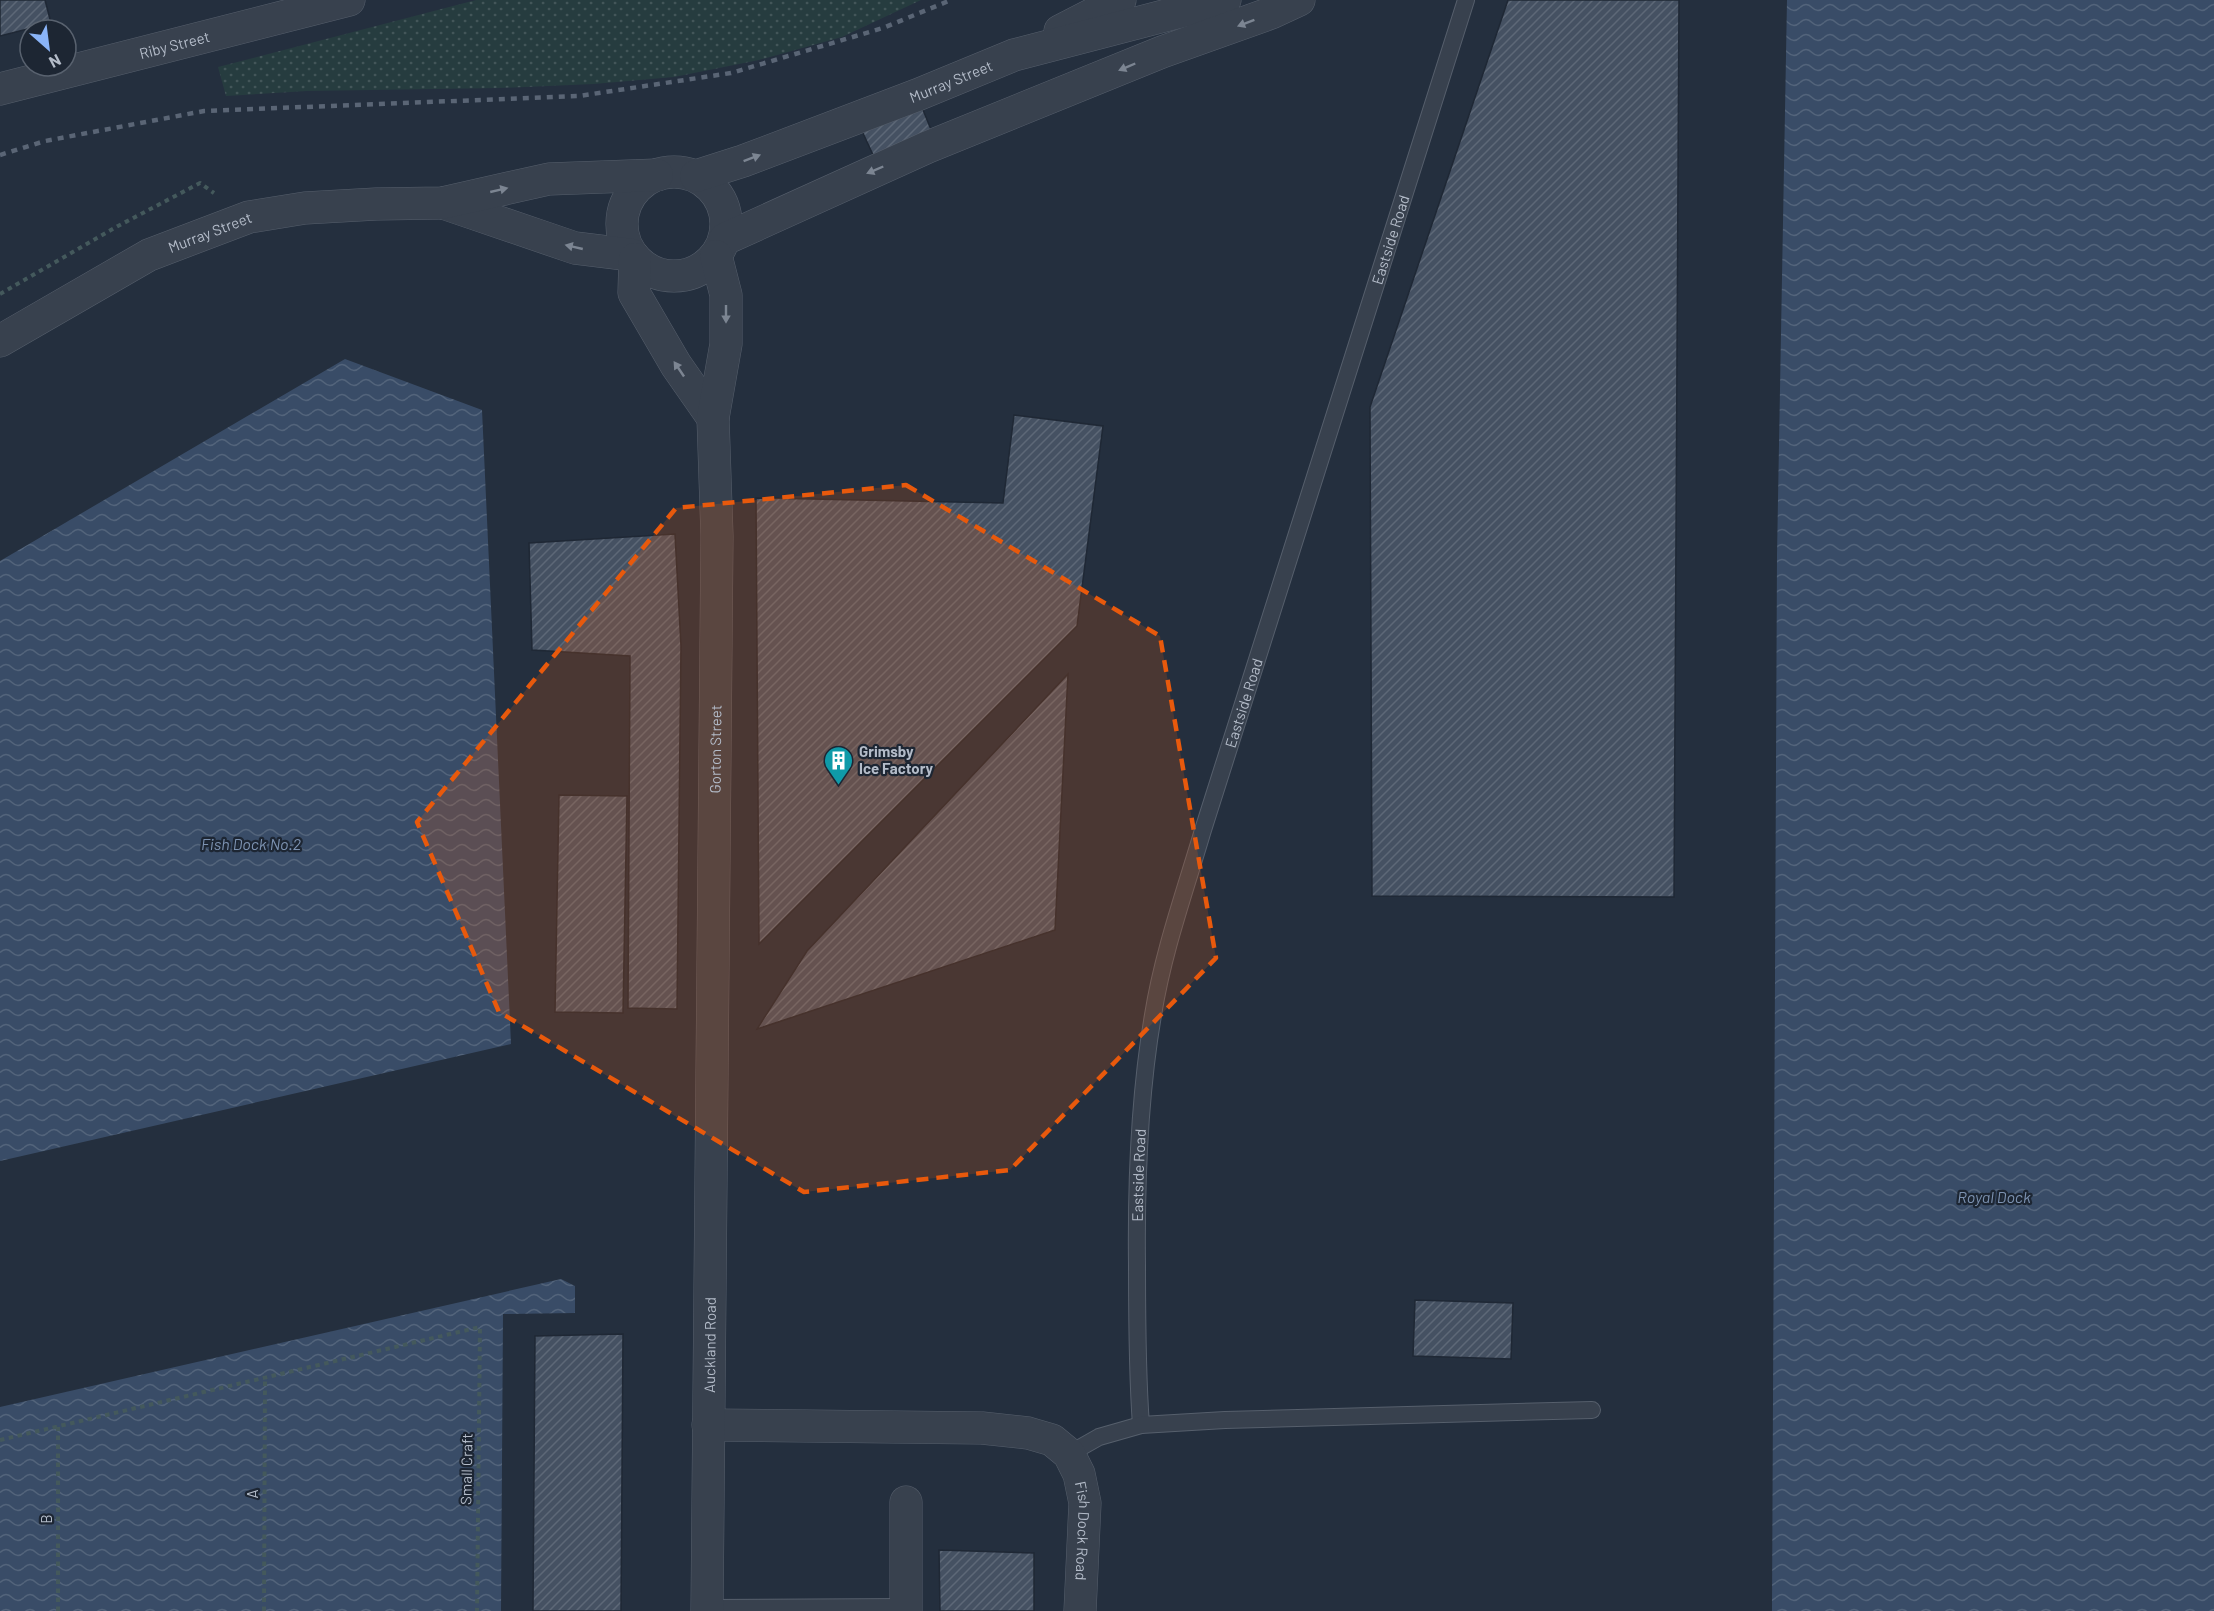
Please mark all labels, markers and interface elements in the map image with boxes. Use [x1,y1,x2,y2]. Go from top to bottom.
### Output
north arrow [18,18,78,78]
one-way arrow [1236,18,1254,28]
street label: Riby Street [137,27,212,62]
text: N [46,51,64,73]
street label: Murray Street [907,56,995,106]
one-way arrow [1118,63,1136,72]
one-way arrow [743,153,761,162]
one-way arrow [865,165,883,175]
one-way arrow [490,185,508,195]
street label: Eastside Road [1367,193,1413,287]
street label: Murray Street [165,208,254,256]
one-way arrow [564,241,583,251]
one-way arrow [721,304,731,323]
one-way arrow [674,361,685,378]
street label: Eastside Road [1221,656,1266,750]
street label: Gorton Street [706,705,724,793]
place label: Grimsby Ice Factory [859,742,934,777]
building icon: Grimsby Ice Factory [822,744,854,786]
water label: Fish Dock No.2 [201,834,301,853]
street label: Eastside Road [1128,1128,1149,1222]
water label: Royal Dock [1957,1187,2031,1206]
street label: Auckland Road [700,1297,719,1393]
street label: Small Craft [456,1433,476,1505]
street label: Fish Dock Road [1072,1479,1094,1581]
street label: A [243,1489,261,1499]
street label: B [37,1514,55,1524]

